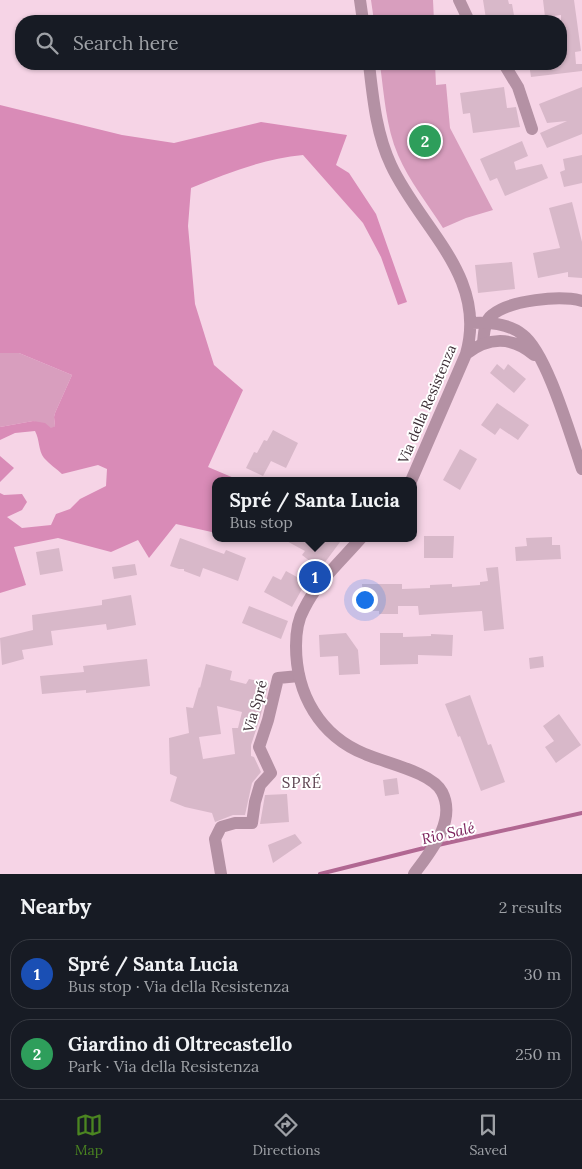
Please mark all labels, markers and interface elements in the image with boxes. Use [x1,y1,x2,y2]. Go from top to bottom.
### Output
search box [15,15,567,70]
icon: search [33,29,61,57]
text: Search here [73,31,179,55]
pin: 2 [409,122,441,160]
street label: Via della Resistenza [393,342,460,467]
popup [212,477,417,542]
text: Spré / Santa Lucia [229,488,400,512]
text: Bus stop [229,512,293,532]
pin: 1 [299,558,331,596]
your location [352,587,378,613]
street label: Via Spré [239,677,271,735]
district label: SPRÉ [282,773,322,792]
water label: Rio Salé [420,818,476,848]
text: Nearby [20,893,91,920]
text: 2 results [499,897,562,917]
text: Spré / Santa Lucia [68,952,238,976]
text: 1 [34,964,40,984]
text: 30 m [524,964,561,984]
text: Bus stop · Via della Resistenza [68,976,289,996]
text: Giardino di Oltrecastello [68,1032,292,1056]
text: 2 [33,1044,41,1064]
text: 250 m [515,1044,561,1064]
text: Park · Via della Resistenza [68,1056,259,1076]
tab: Map [75,1111,103,1159]
tab: Directions [252,1111,320,1159]
tab: Saved [469,1111,507,1159]

